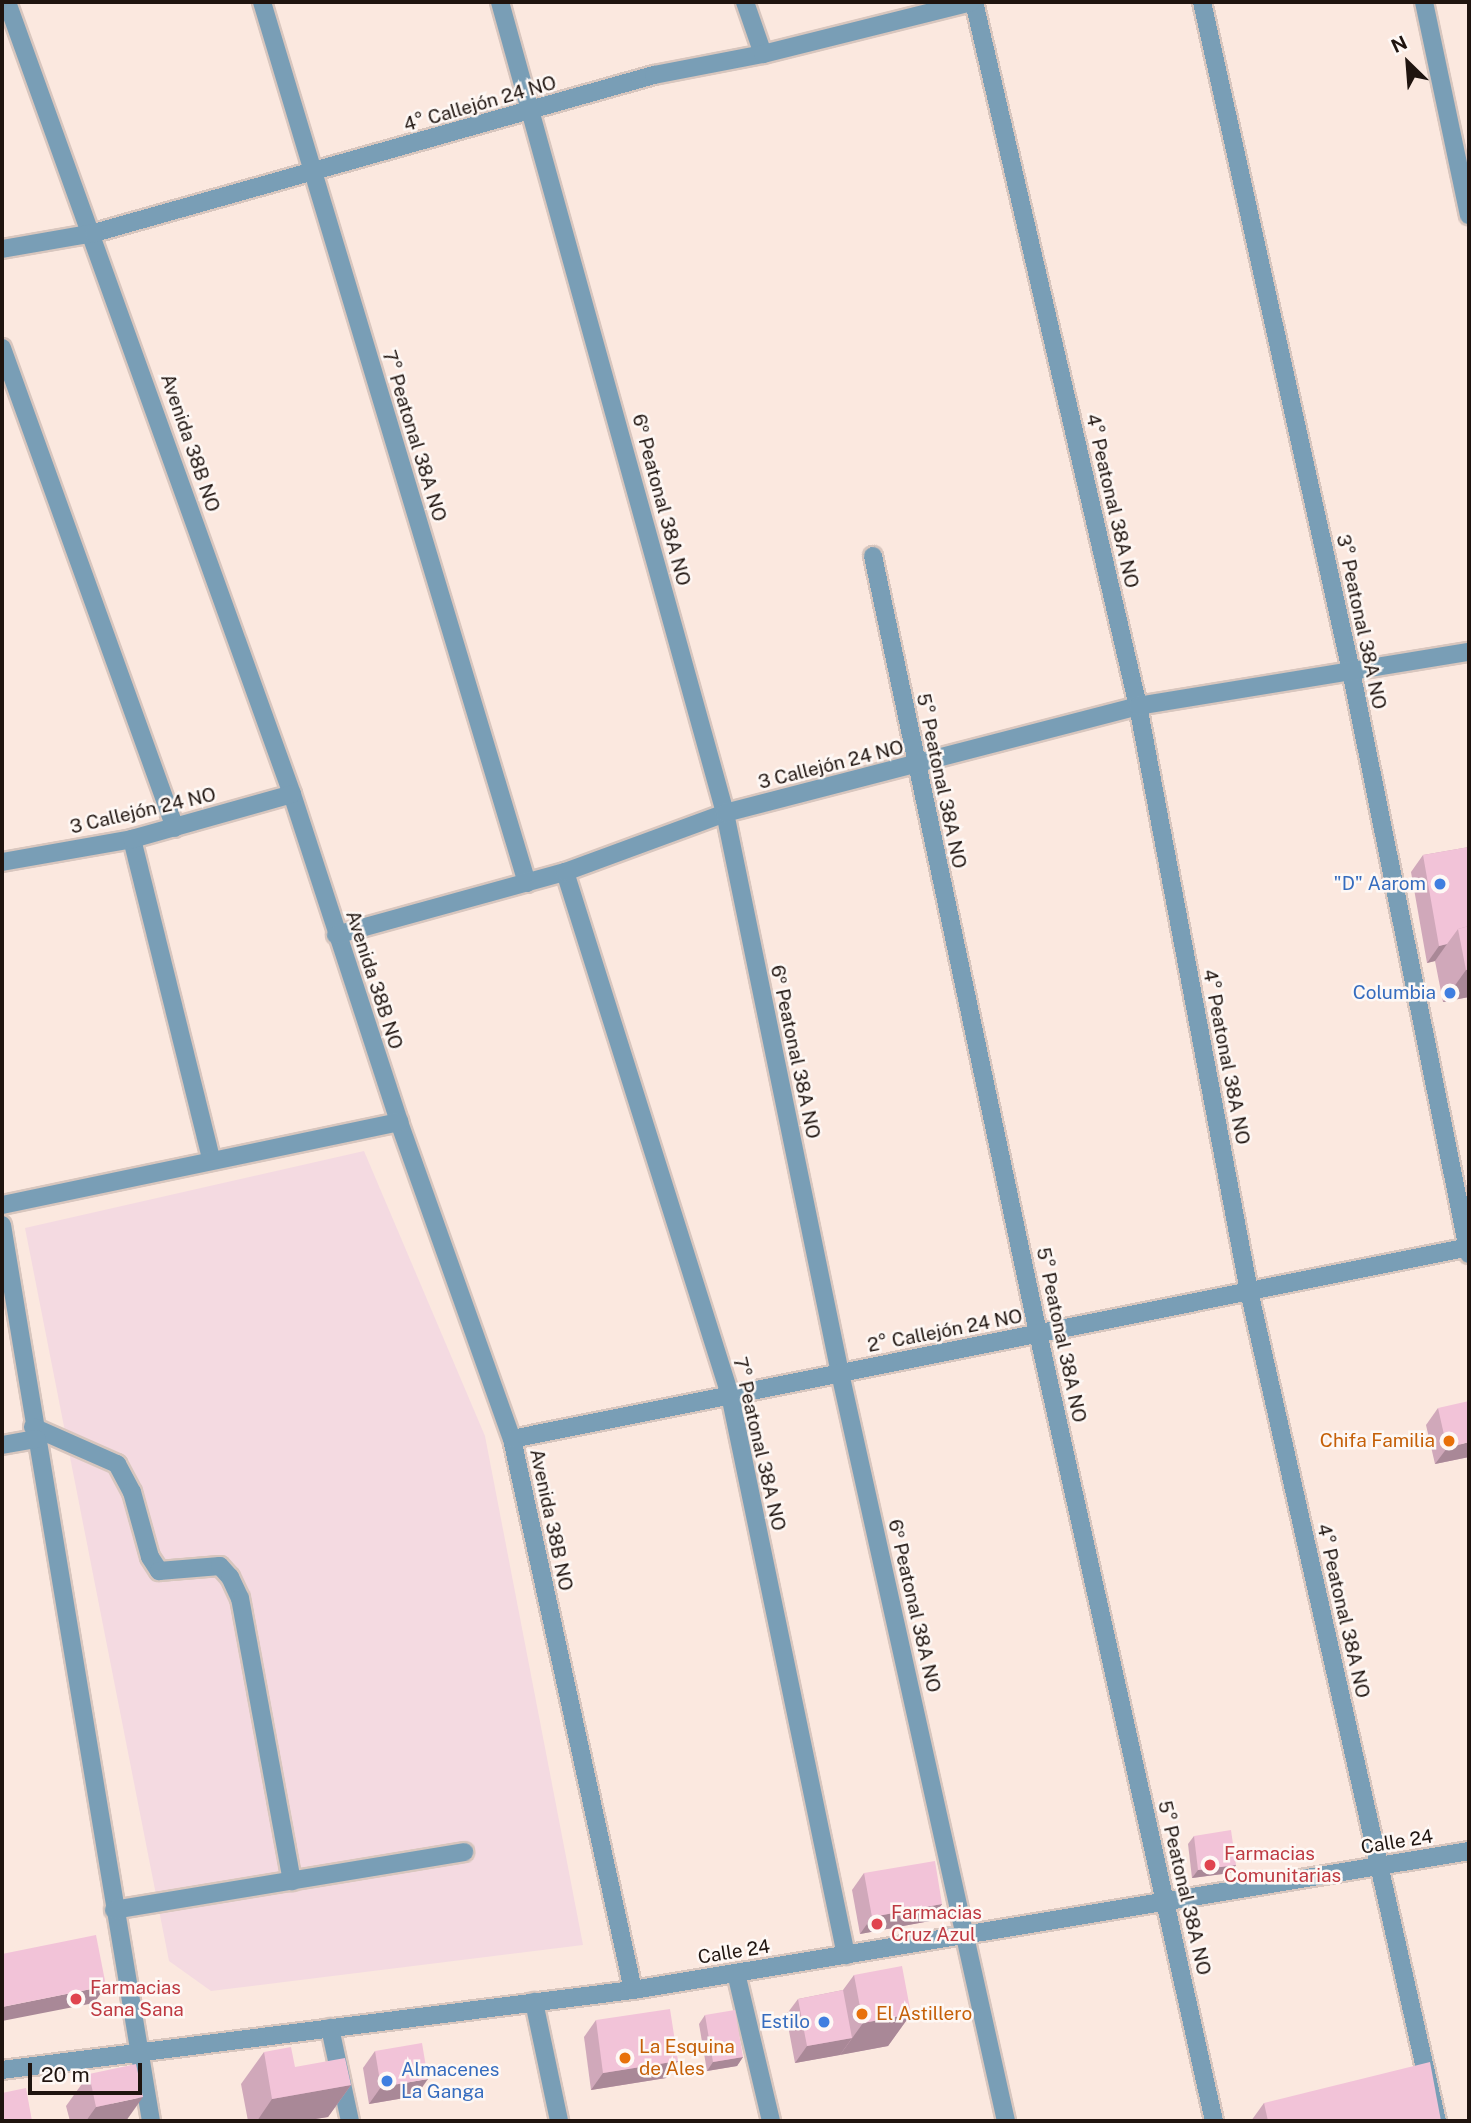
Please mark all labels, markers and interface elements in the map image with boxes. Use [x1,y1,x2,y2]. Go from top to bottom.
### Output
north arrow [1373,28,1443,98]
text: N [1388,31,1411,57]
street label: 4° Callejón 24 NO [401,71,559,137]
street label: 7° Peatonal 38A NO [377,348,451,524]
street label: Avenida 38B NO [156,371,224,515]
street label: 6º Peatonal 38A NO [627,412,695,588]
street label: 4° Peatonal 38A NO [1081,412,1143,590]
street label: 3° Peatonal 38A NO [1331,532,1391,712]
street label: 5° Peatonal 38A NO [911,691,971,871]
street label: 3 Callejón 24 NO [756,736,906,794]
street label: 3 Callejón 24 NO [68,783,218,839]
place label: "D" Aarom [1334,873,1426,895]
marker: "D" Aarom [1432,876,1448,892]
street label: Avenida 38B NO [341,908,407,1052]
street label: 6º Peatonal 38A NO [765,963,825,1141]
street label: 4° Peatonal 38A NO [1198,967,1254,1147]
place label: Columbia [1353,982,1436,1004]
marker: Columbia [1442,985,1458,1001]
street label: 5° Peatonal 38A NO [1031,1245,1091,1425]
street label: 2° Callejón 24 NO [866,1305,1024,1357]
street label: 7° Peatonal 38A NO [728,1355,790,1533]
place label: Chifa Familia [1320,1430,1435,1452]
marker: Chifa Familia [1441,1433,1457,1449]
street label: Avenida 38B NO [525,1447,577,1593]
street label: 6º Peatonal 38A NO [883,1517,945,1695]
street label: 4° Peatonal 38A NO [1312,1522,1374,1700]
street label: 5° Peatonal 38A NO [1153,1798,1215,1978]
street label: Calle 24 [1359,1825,1435,1859]
place label: Farmacias Comunitarias [1224,1843,1341,1887]
marker: Farmacias Comunitarias [1202,1857,1218,1873]
place label: Farmacias Cruz Azul [891,1902,982,1946]
marker: Farmacias Cruz Azul [869,1916,885,1932]
street label: Calle 24 [696,1935,772,1969]
place label: Farmacias Sana Sana [90,1977,184,2021]
marker: Farmacias Sana Sana [68,1991,84,2007]
place label: El Astillero [876,2003,972,2025]
marker: El Astillero [854,2006,870,2022]
place label: Estilo [761,2011,810,2033]
marker: Estilo [816,2014,832,2030]
place label: La Esquina de Ales [639,2036,735,2080]
scale bar [32,2050,145,2094]
marker: La Esquina de Ales [617,2050,633,2066]
place label: Almacenes La Ganga [401,2059,499,2103]
text: 20 m [41,2062,90,2087]
marker: Almacenes La Ganga [379,2073,395,2089]

